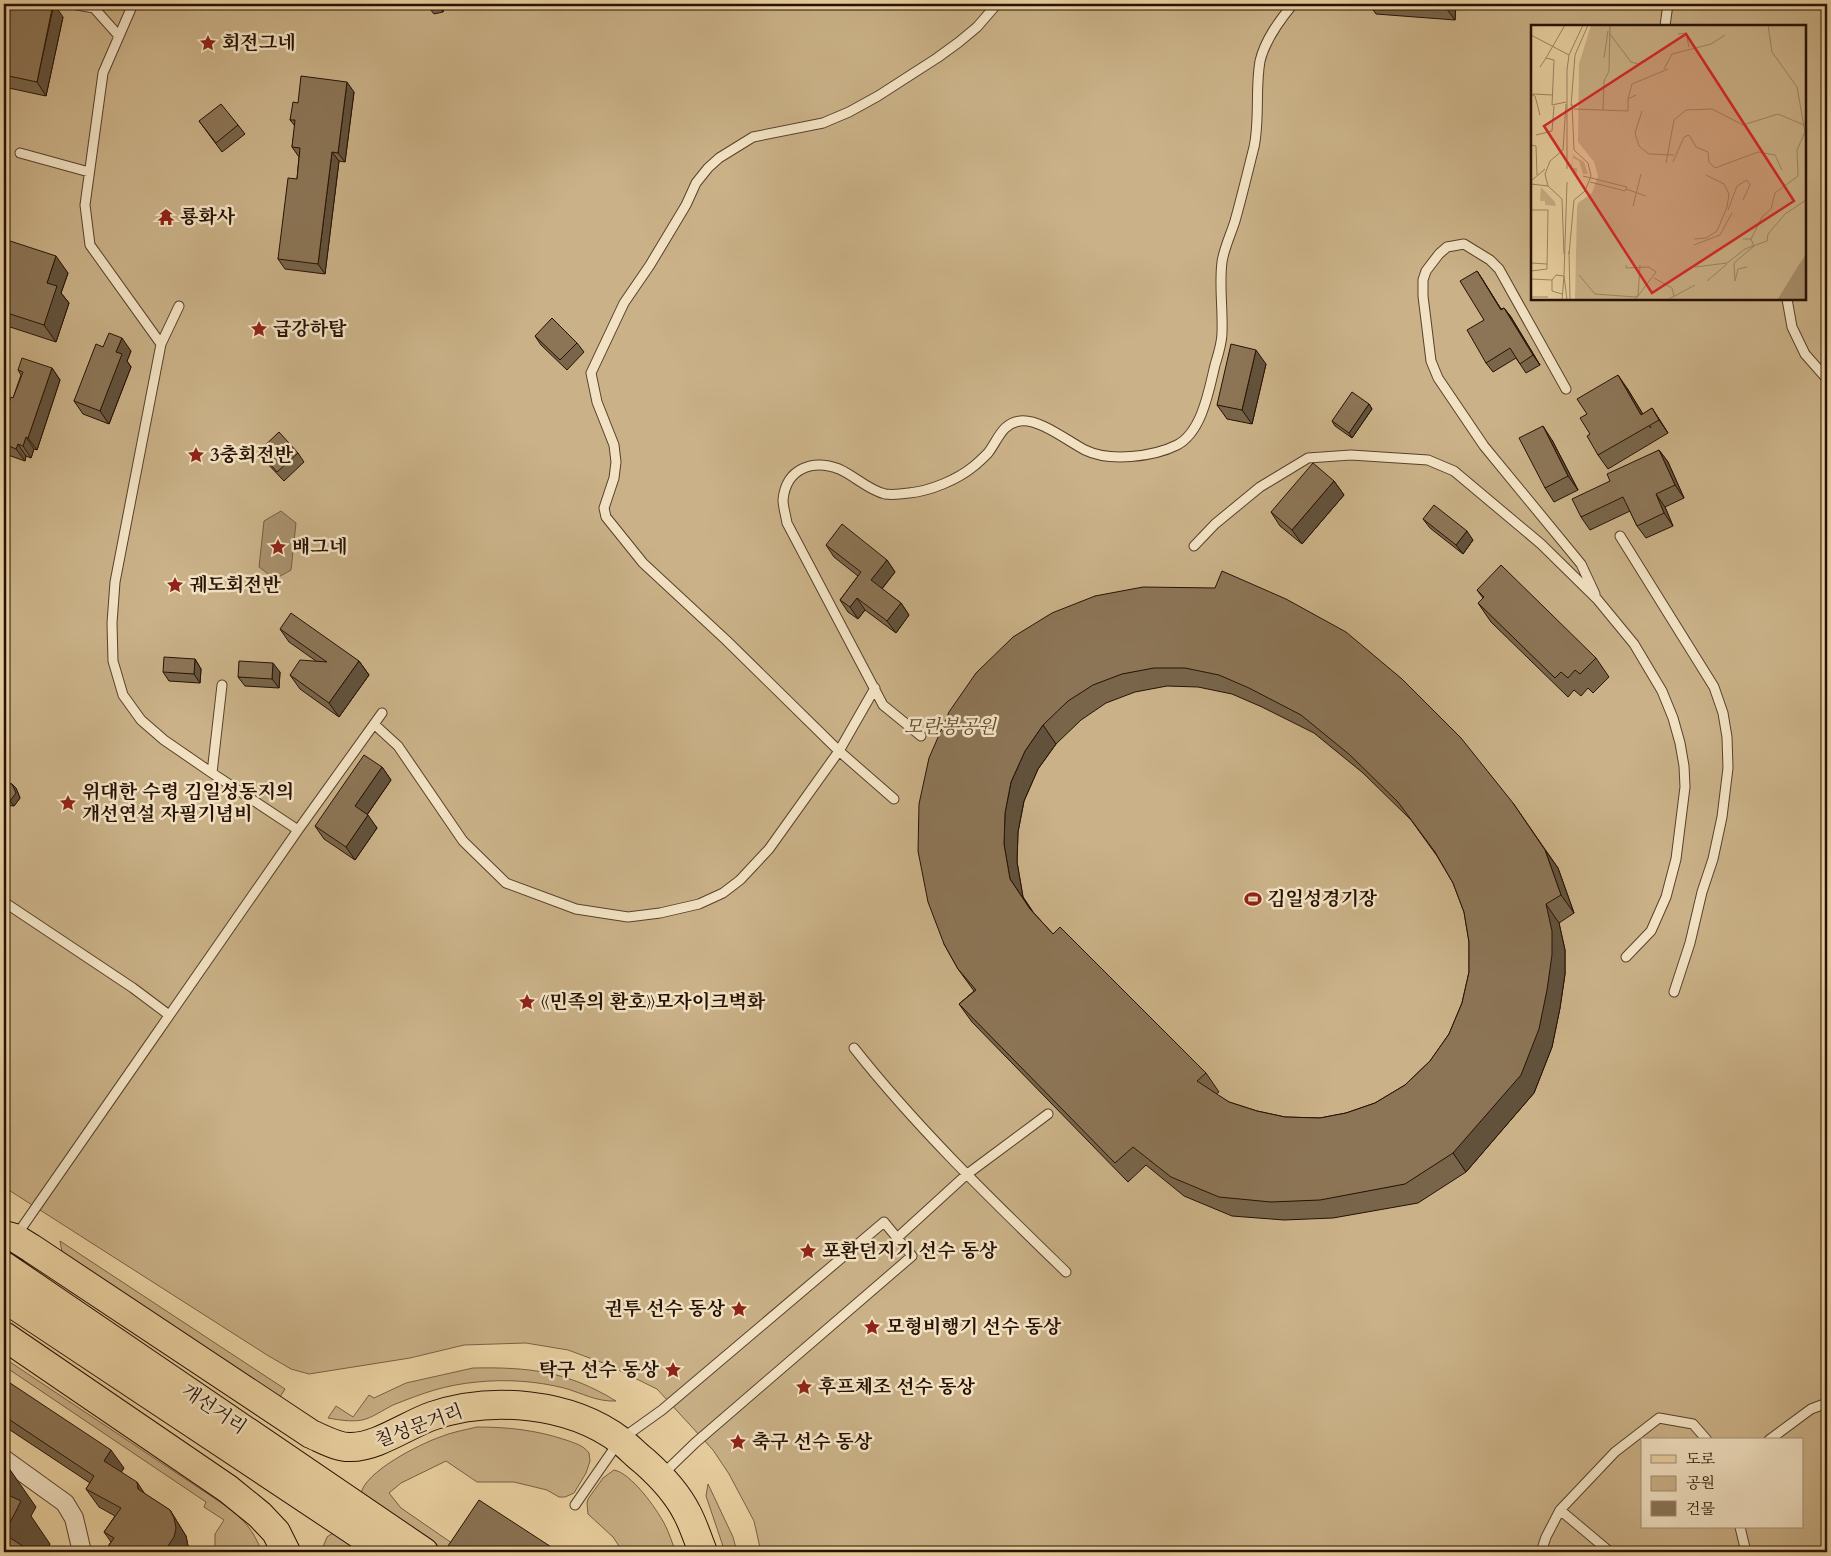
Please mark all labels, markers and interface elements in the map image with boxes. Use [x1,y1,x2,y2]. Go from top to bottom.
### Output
inset map [1531,25,1806,300]
place label: 회전그네 [222,30,295,56]
place icon: 회전그네 [198,33,218,53]
place label: 룡화사 [180,204,236,230]
temple icon: 룡화사 [156,207,176,227]
place label: 급강하탑 [273,316,347,342]
place icon: 급강하탑 [249,319,269,339]
place label: 3충회전반 [210,442,294,468]
place icon: 3충회전반 [186,445,206,465]
place label: 배그네 [292,534,347,560]
place icon: 배그네 [268,537,288,557]
place label: 궤도회전반 [189,572,281,598]
place icon: 궤도회전반 [165,575,185,595]
park label: 모란봉공원 [904,714,998,740]
place label: 위대한 수령 김일성동지의 개선연설 자필기념비 [82,779,294,827]
place icon: 위대한 수령 김일성동지의 개선연설 자필기념비 [58,793,78,813]
place label: 김일성경기장 [1267,886,1378,912]
sports icon: 김일성경기장 [1243,889,1263,909]
place label: 《민족의 환호》모자이크벽화 [541,989,766,1015]
place icon: 《민족의 환호》모자이크벽화 [517,992,537,1012]
place label: 포환던지기 선수 동상 [822,1238,998,1264]
place icon: 포환던지기 선수 동상 [798,1241,818,1261]
place label: 권투 선수 동상 [605,1296,726,1322]
place icon: 권투 선수 동상 [729,1299,749,1319]
place label: 모형비행기 선수 동상 [886,1314,1062,1340]
place icon: 모형비행기 선수 동상 [862,1317,882,1337]
place label: 탁구 선수 동상 [539,1357,660,1383]
place icon: 탁구 선수 동상 [663,1360,683,1380]
place label: 후프체조 선수 동상 [818,1374,976,1400]
place icon: 후프체조 선수 동상 [794,1377,814,1397]
street label: 개선거리 [176,1378,252,1440]
street label: 칠성문거리 [371,1398,467,1454]
place label: 축구 선수 동상 [752,1429,873,1455]
place icon: 축구 선수 동상 [728,1432,748,1452]
legend [1641,1438,1804,1528]
text: 도로 [1686,1449,1715,1469]
text: 공원 [1686,1473,1715,1493]
text: 건물 [1686,1499,1715,1519]

